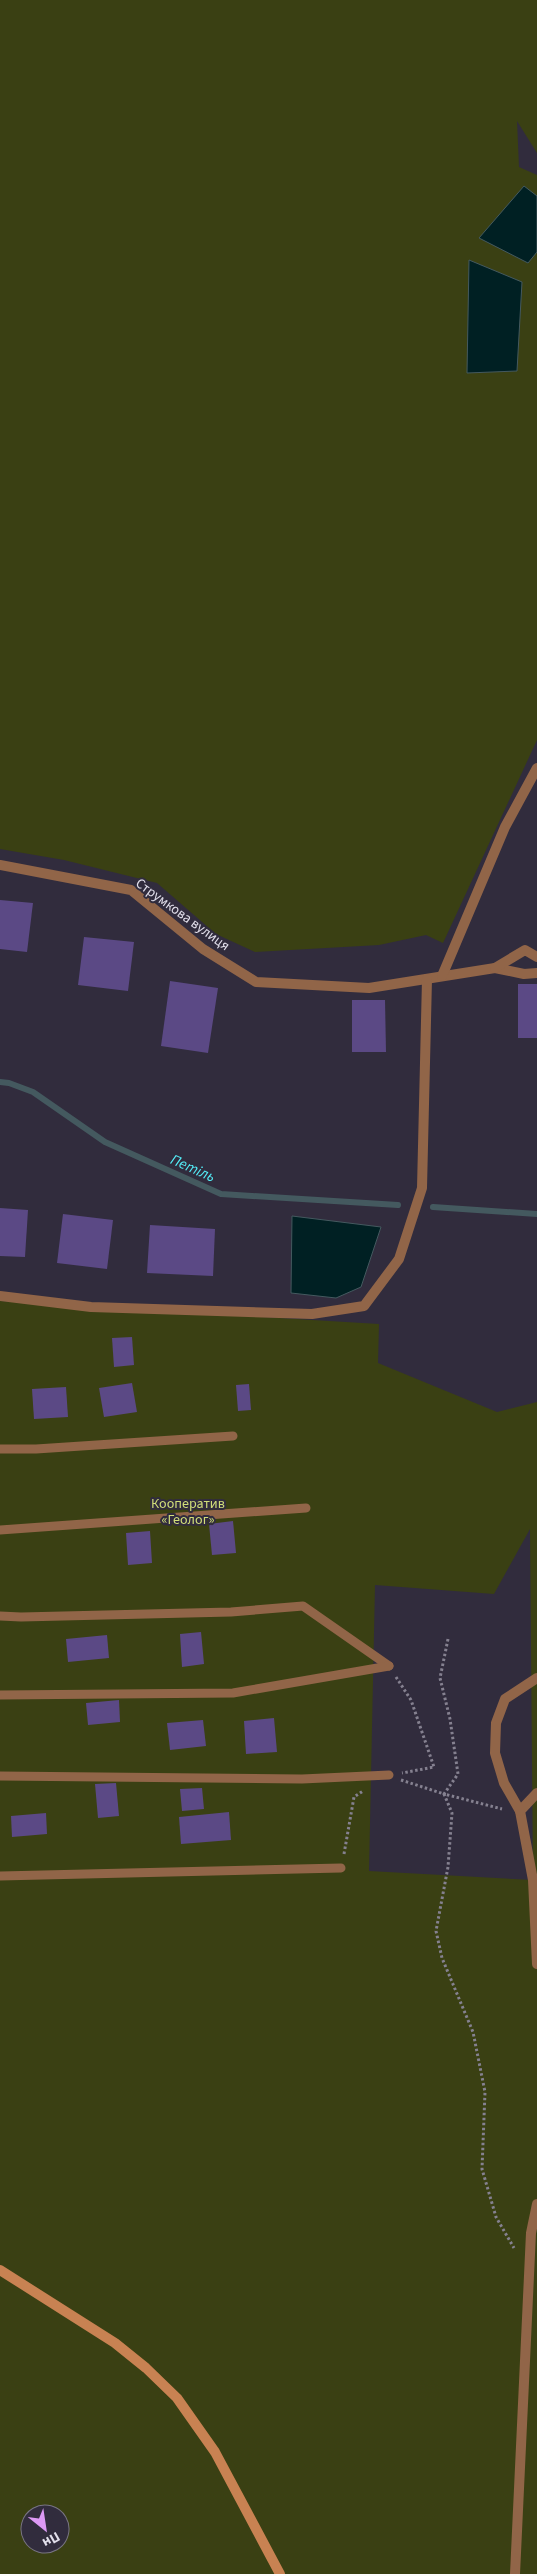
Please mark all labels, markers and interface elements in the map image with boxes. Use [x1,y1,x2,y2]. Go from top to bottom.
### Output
street label: Струмкова вулиця [131,874,234,956]
water label: Петіль [167,1149,219,1188]
park label: Кооператив «Геолог» [151,1494,225,1530]
north arrow [20,2504,70,2554]
text: Пн [38,2526,64,2552]

